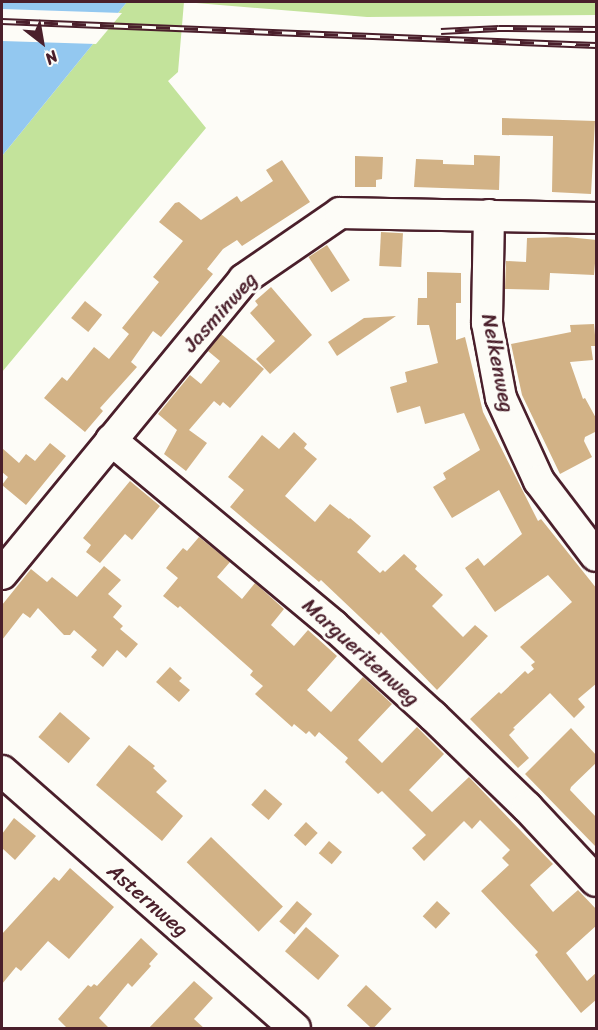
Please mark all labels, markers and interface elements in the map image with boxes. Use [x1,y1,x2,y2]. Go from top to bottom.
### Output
north arrow [12,12,72,72]
text: N [39,43,64,73]
street label: Jasminweg [178,267,262,357]
street label: Nelkenweg [476,312,520,414]
street label: Margueritenweg [297,593,425,711]
street label: Asternweg [102,858,194,942]

